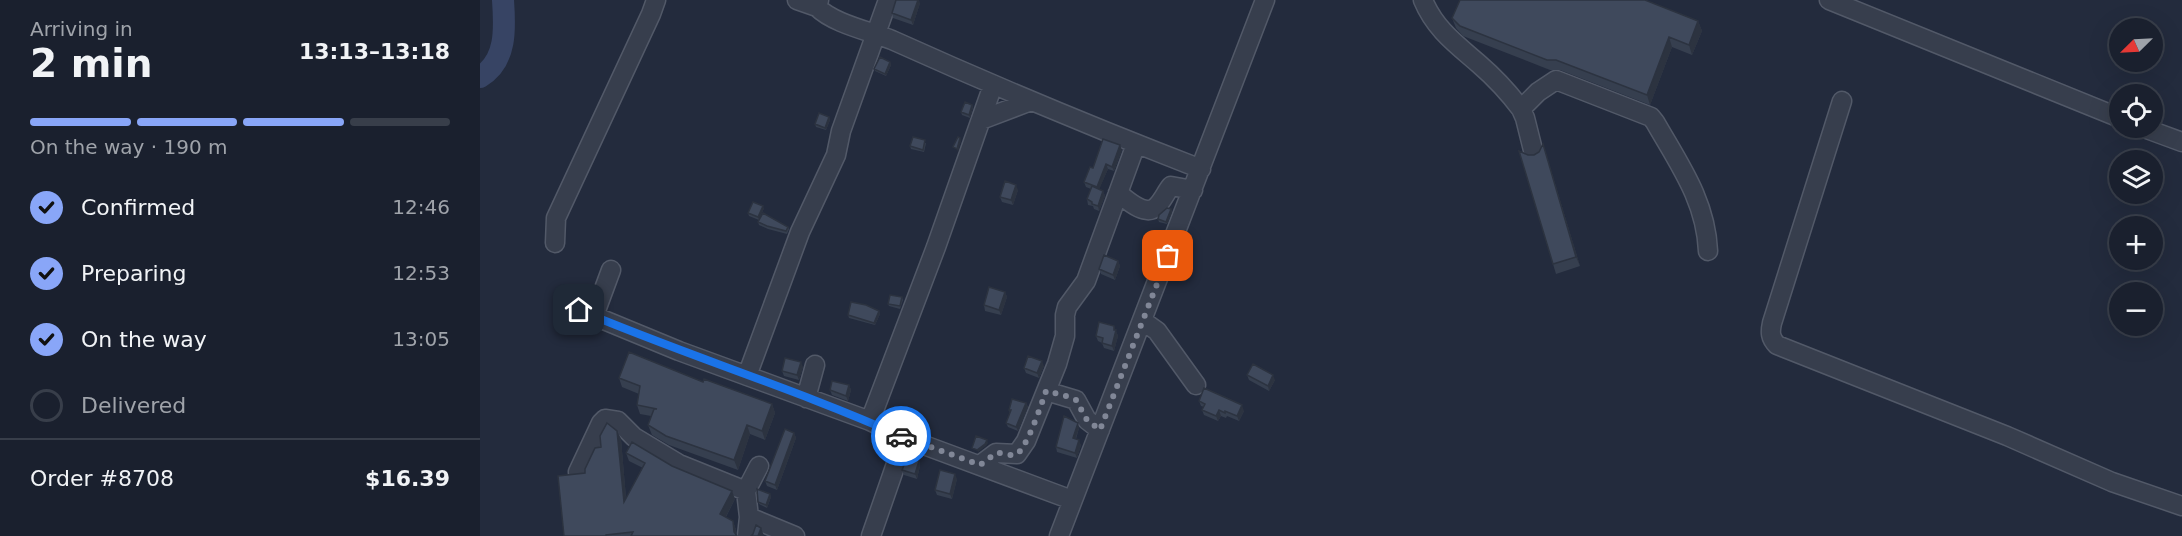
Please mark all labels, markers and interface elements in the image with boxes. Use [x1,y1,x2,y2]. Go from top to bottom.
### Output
text: Arriving in [30,17,133,41]
north arrow [2109,18,2163,72]
map controls [2109,18,2163,336]
text: 13:13–13:18 [299,39,450,64]
text: 2 min [30,41,152,86]
button: locate [2109,84,2163,138]
text: On the way · 190 m [30,135,228,159]
button: layers [2109,150,2163,204]
icon: check [30,191,63,224]
text: Confirmed [81,195,195,220]
text: 12:46 [392,195,450,219]
button: + [2109,216,2163,270]
pin [1142,230,1193,281]
icon: bag [1151,239,1184,272]
icon: check [30,257,63,290]
text: Preparing [81,261,187,286]
text: 12:53 [392,261,450,285]
button: − [2109,282,2163,336]
pin [553,284,604,335]
icon: home [562,293,595,326]
icon: check [30,323,63,356]
text: On the way [81,327,207,352]
text: 13:05 [392,327,450,351]
text: Delivered [81,393,186,418]
courier [871,406,931,466]
icon: car [885,420,918,453]
text: Order #8708 [30,466,174,491]
text: $16.39 [365,466,450,491]

